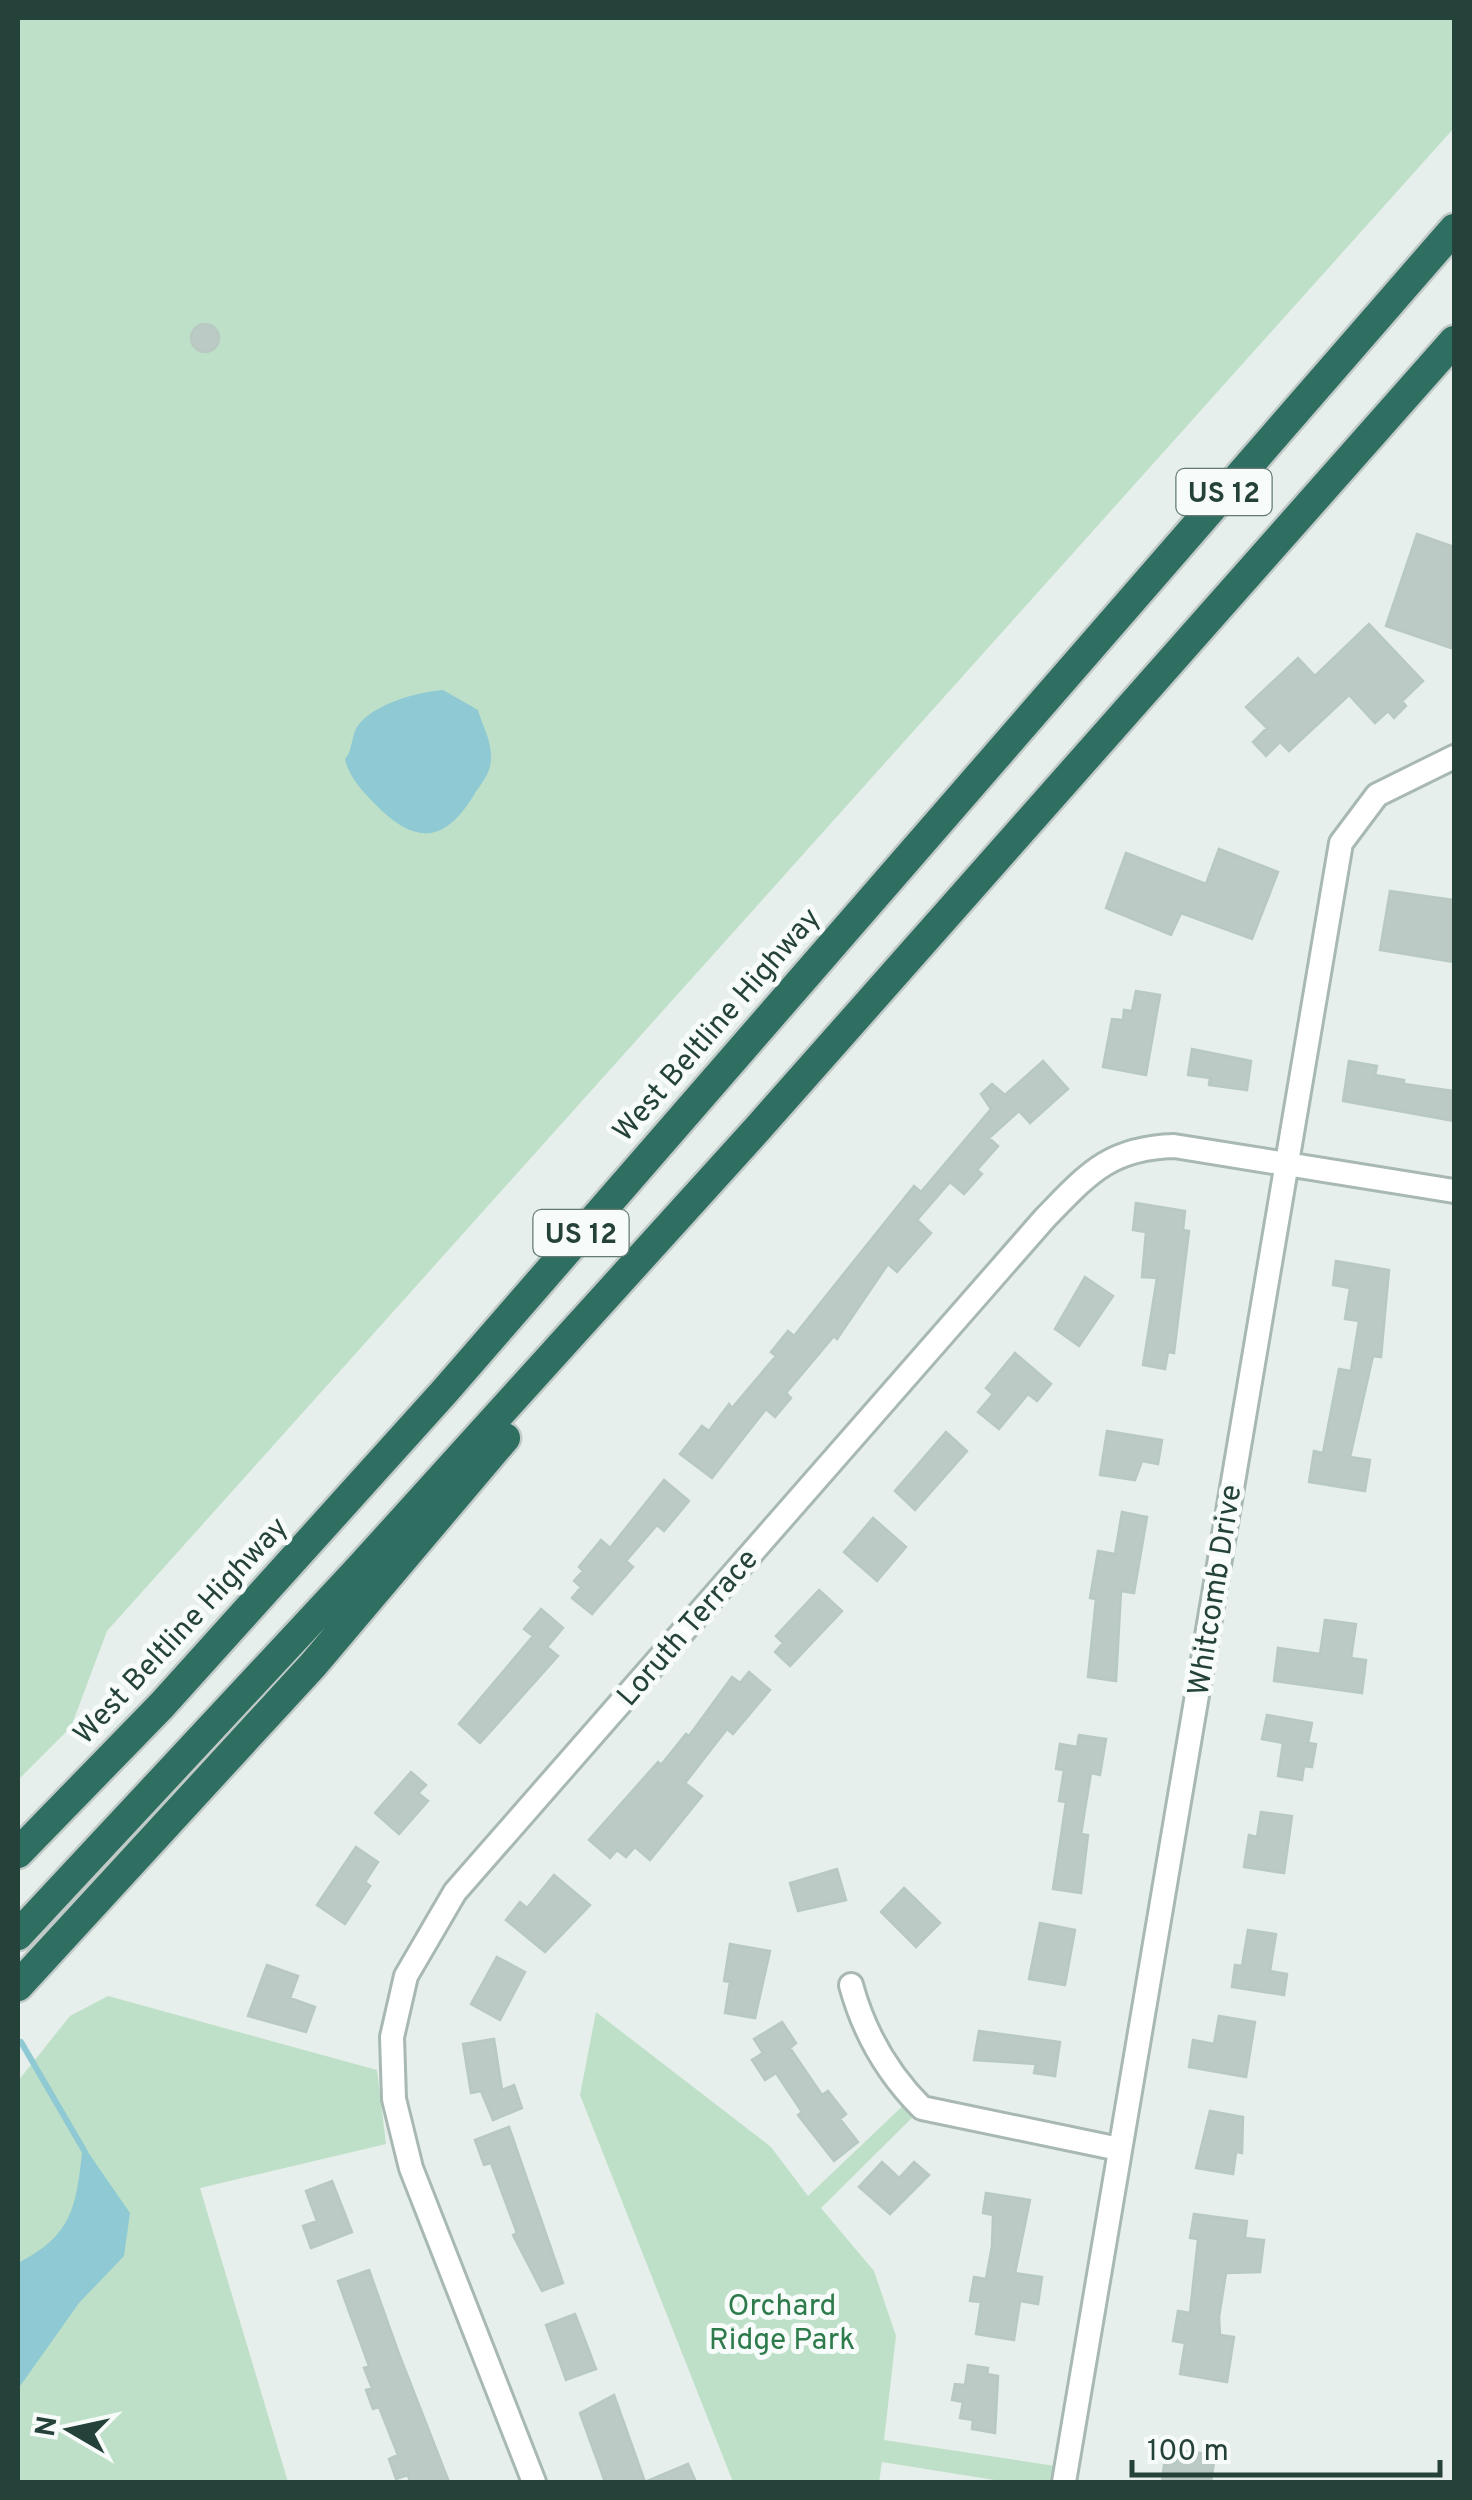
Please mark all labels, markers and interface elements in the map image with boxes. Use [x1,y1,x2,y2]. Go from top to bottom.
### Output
road number: US 12 [1176,469,1272,515]
street label: West Beltline Highway [606,901,830,1150]
road number: US 12 [534,1210,628,1256]
street label: Whitcomb Drive [1182,1482,1251,1698]
street label: West Beltline Highway [67,1510,297,1753]
street label: Loruth Terrace [610,1542,767,1715]
park label: Orchard Ridge Park [709,2289,855,2360]
north arrow [20,2380,120,2480]
text: N [29,2414,68,2439]
scale bar [1132,2415,1440,2477]
text: 100 m [1147,2434,1229,2471]

